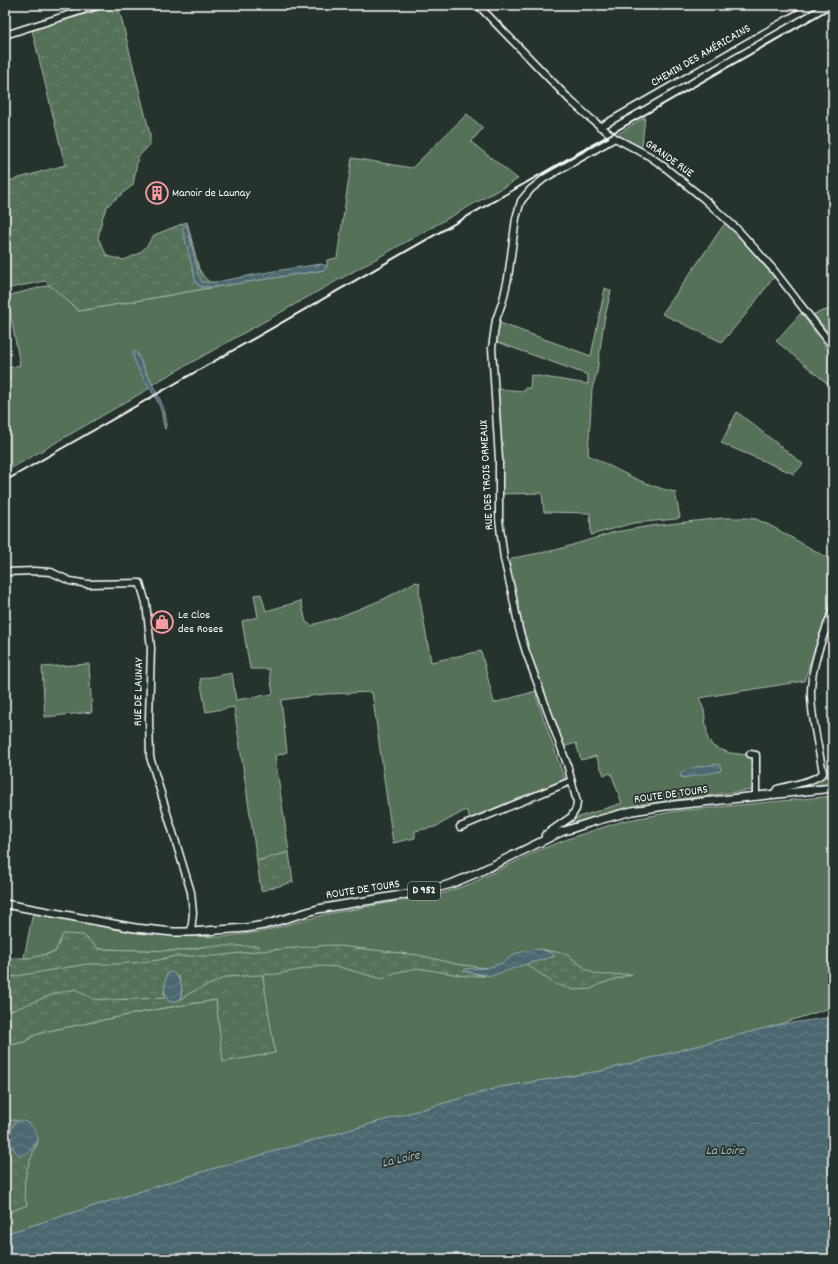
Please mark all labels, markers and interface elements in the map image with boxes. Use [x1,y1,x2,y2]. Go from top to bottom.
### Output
street label: CHEMIN DES AMÉRICAINS [648,20,754,92]
street label: GRANDE RUE [641,136,697,182]
building icon: Manoir de Launay [144,180,170,206]
place label: Manoir de Launay [172,185,251,202]
street label: RUE DES TROIS ORMEAUX [476,419,498,531]
place label: Le Clos des Roses [178,607,223,638]
shop icon: Le Clos des Roses [149,609,175,635]
street label: RUE DE LAUNAY [130,657,148,726]
street label: ROUTE DE TOURS [633,781,709,809]
street label: ROUTE DE TOURS [325,876,401,904]
road number: D 952 [408,882,440,900]
water label: La Loire [706,1142,745,1161]
water label: La Loire [380,1146,423,1174]

